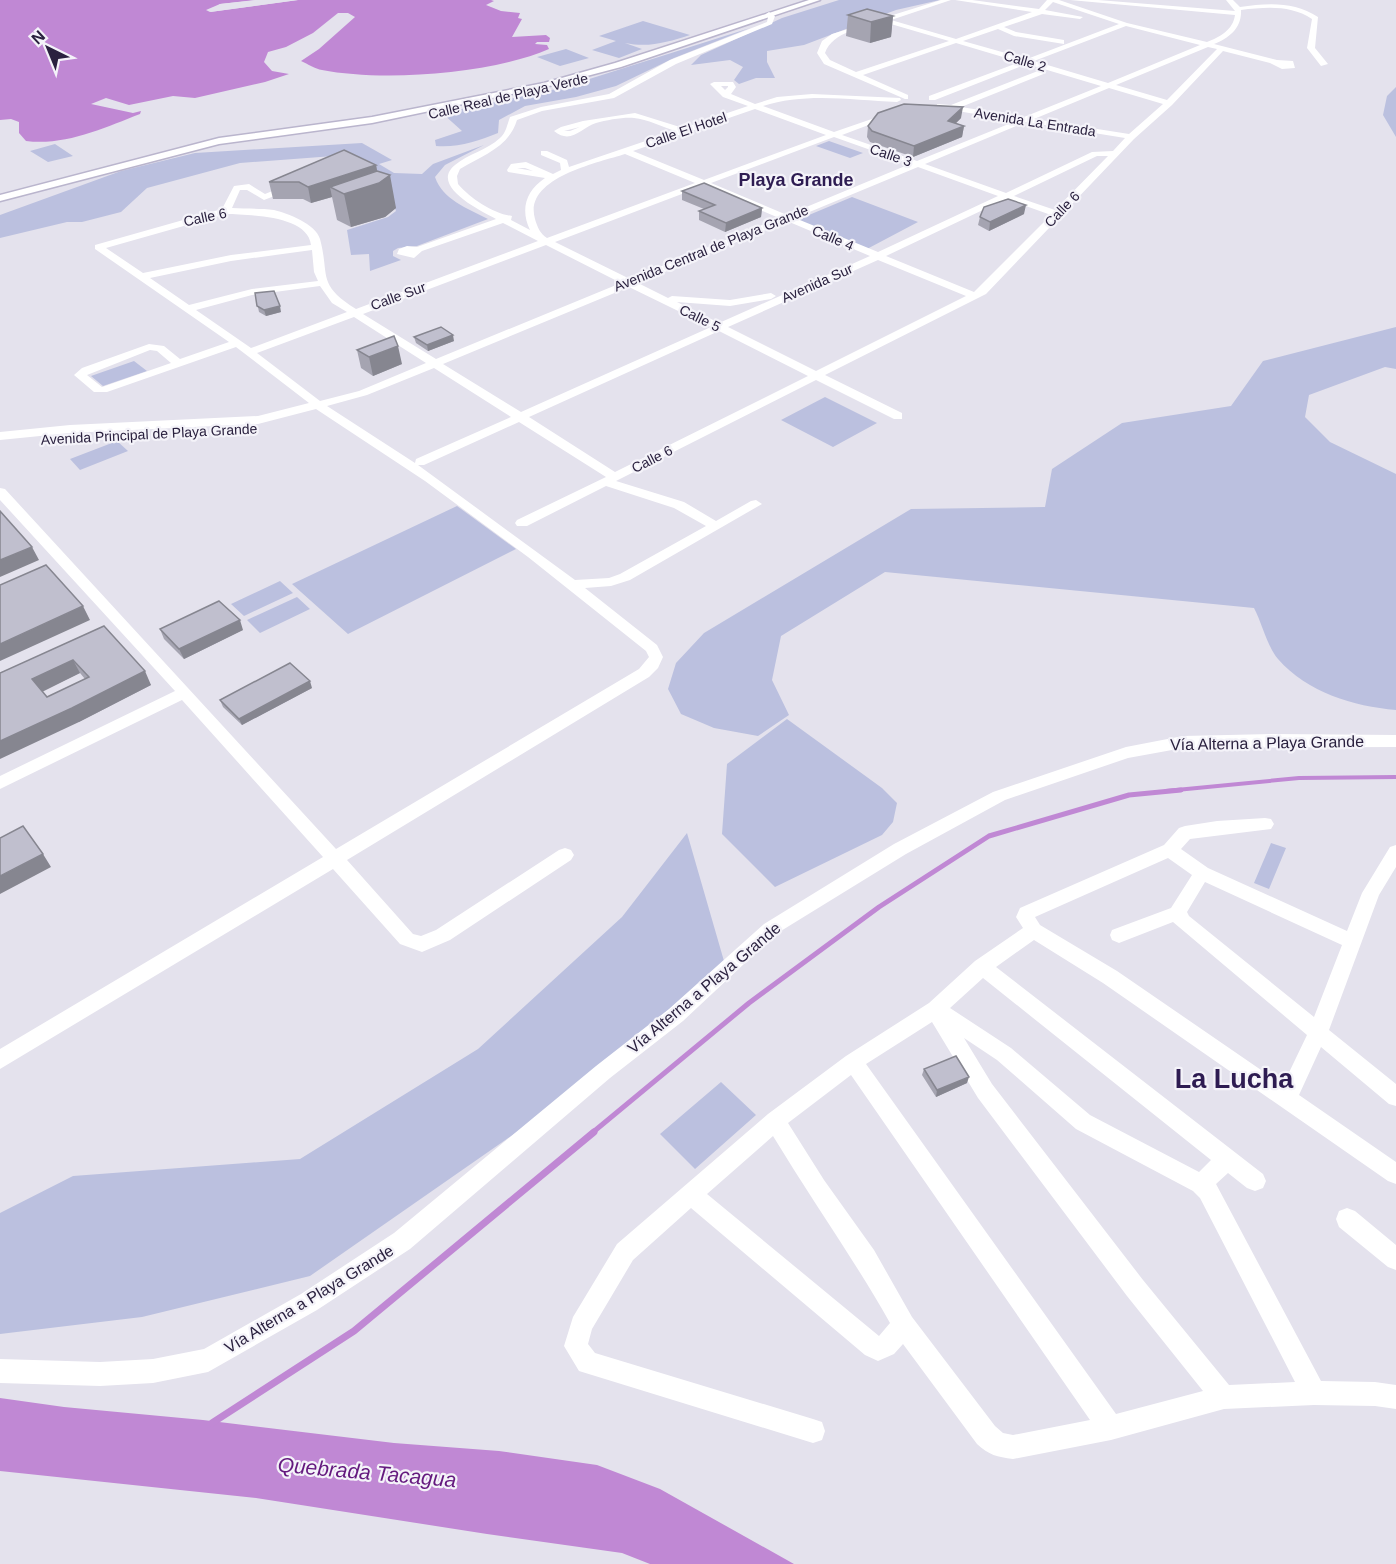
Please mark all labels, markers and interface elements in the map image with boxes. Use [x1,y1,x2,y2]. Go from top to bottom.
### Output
north arrow [18,18,78,78]
text: N [28,27,48,48]
street label: Calle 2 [1002,47,1048,75]
street label: Calle Real de Playa Verde [427,70,590,122]
street label: Avenida La Entrada [973,104,1097,140]
street label: Calle El Hotel [643,109,729,151]
street label: Calle 3 [868,140,914,170]
district label: Playa Grande [738,170,854,190]
street label: Calle 6 [1041,188,1083,230]
street label: Avenida Central de Playa Grande [611,201,811,294]
street label: Calle 6 [182,205,228,229]
street label: Calle 4 [810,222,856,254]
street label: Avenida Sur [779,260,855,306]
street label: Calle Sur [368,279,428,313]
street label: Calle 5 [677,301,723,335]
street label: Avenida Principal de Playa Grande [40,420,258,448]
street label: Calle 6 [629,442,675,476]
street label: Vía Alterna a Playa Grande [1170,733,1364,753]
street label: Vía Alterna a Playa Grande [624,919,784,1057]
district label: La Lucha [1175,1064,1294,1094]
street label: Vía Alterna a Playa Grande [222,1242,397,1356]
water label: Quebrada Tacagua [277,1453,457,1491]

